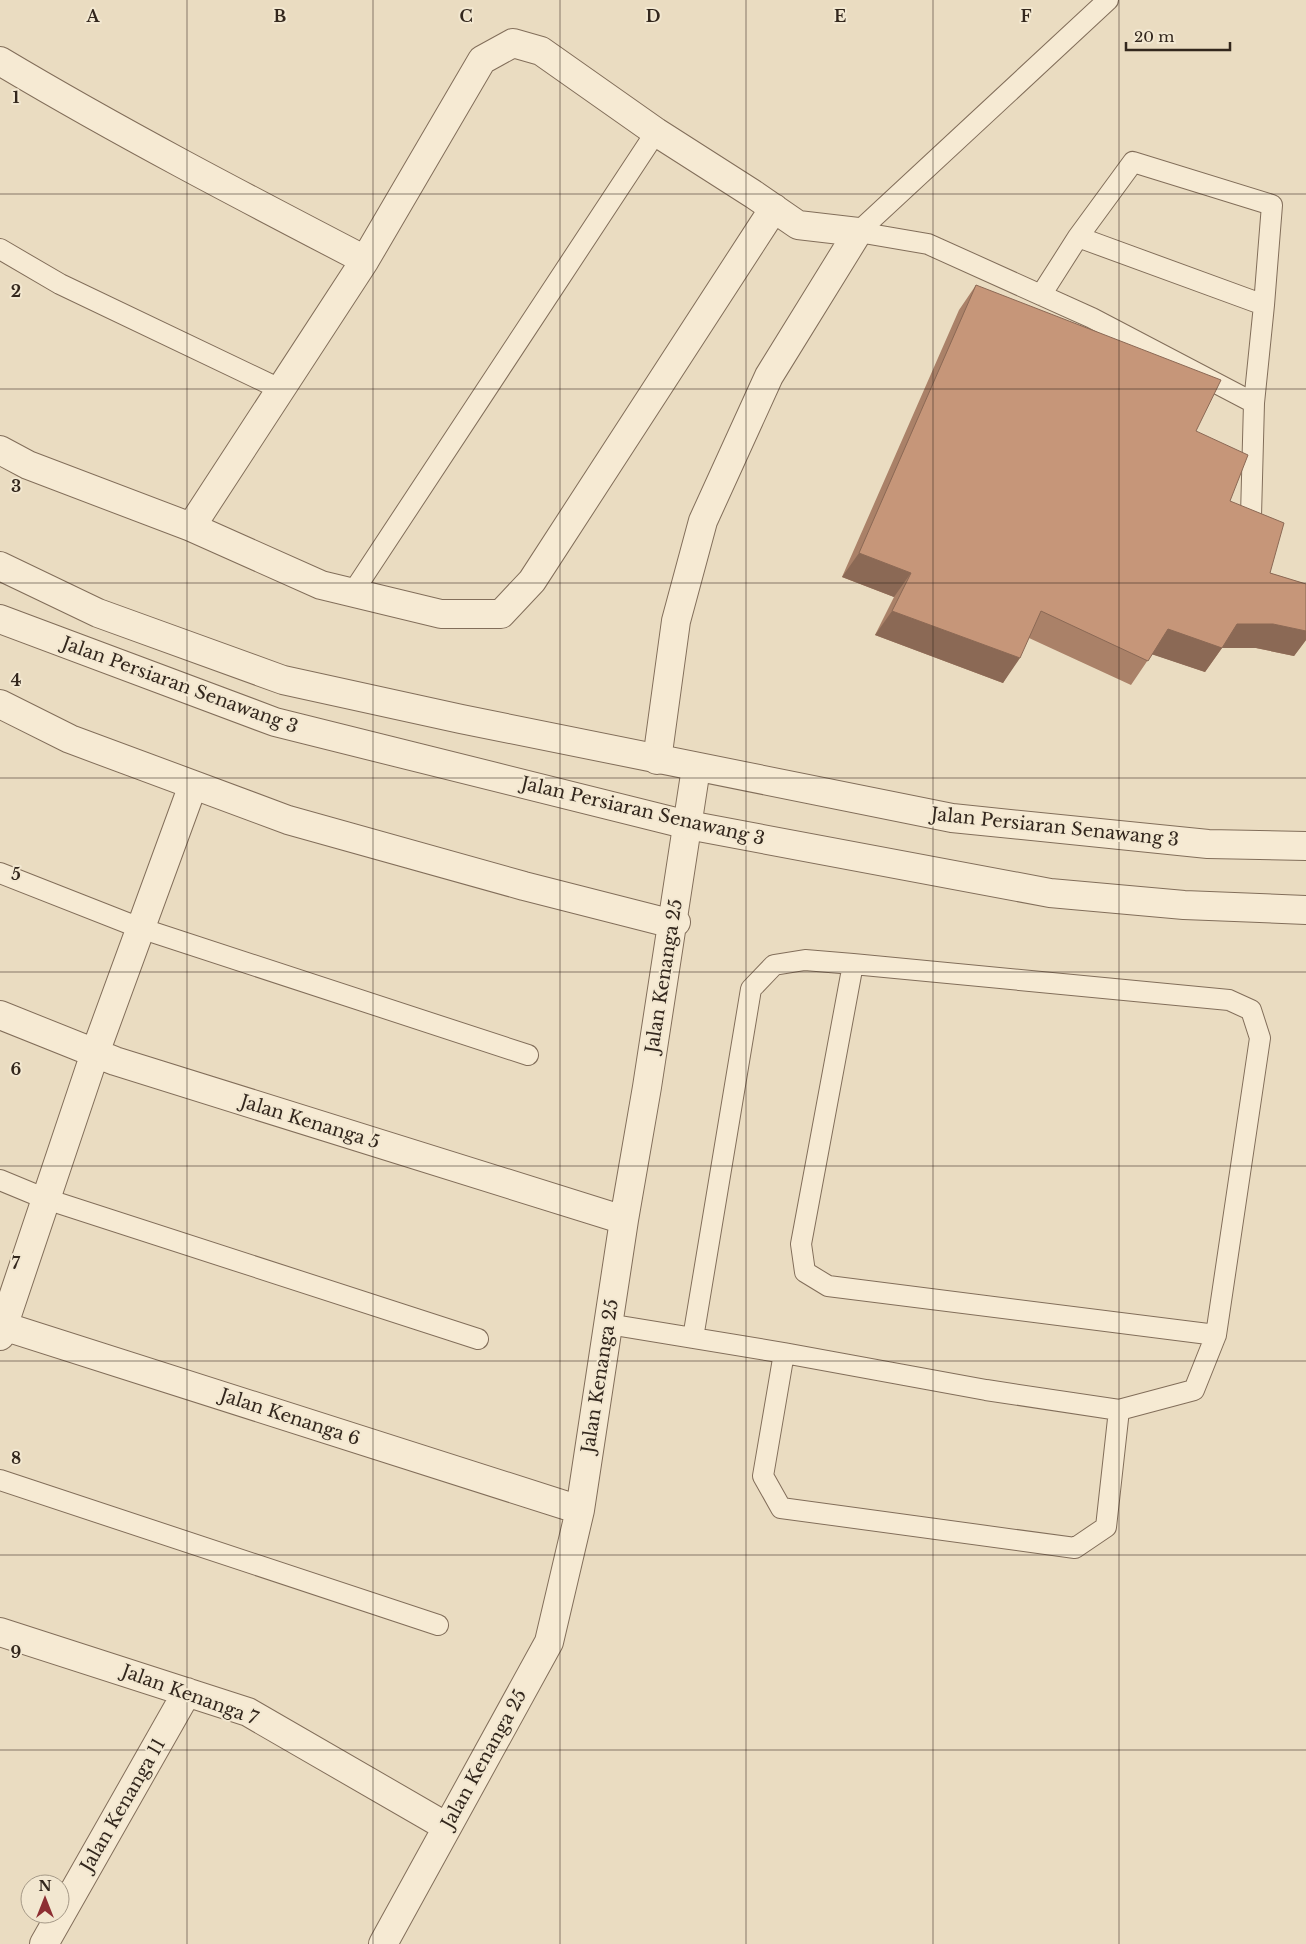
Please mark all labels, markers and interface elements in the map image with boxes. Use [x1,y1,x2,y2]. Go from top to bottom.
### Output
text: A [86,6,101,26]
text: B [274,6,287,26]
text: C [459,6,473,26]
text: D [646,6,660,26]
text: E [834,6,846,26]
text: F [1020,6,1032,26]
scale bar [1126,20,1230,52]
text: 20 m [1134,27,1174,46]
text: 1 [13,87,20,107]
text: 2 [11,281,21,301]
text: 3 [11,476,21,496]
street label: Jalan Persiaran Senawang 3 [57,631,301,738]
text: 4 [11,670,21,690]
street label: Jalan Persiaran Senawang 3 [517,772,767,850]
street label: Jalan Persiaran Senawang 3 [928,803,1180,851]
text: 5 [11,864,21,884]
street label: Jalan Kenanga 25 [641,897,687,1057]
text: 6 [11,1059,22,1079]
street label: Jalan Kenanga 5 [236,1090,382,1154]
text: 7 [12,1253,21,1273]
street label: Jalan Kenanga 25 [577,1297,623,1457]
street label: Jalan Kenanga 6 [215,1383,363,1450]
text: 8 [11,1448,21,1468]
text: 9 [11,1642,22,1662]
street label: Jalan Kenanga 7 [117,1659,262,1730]
street label: Jalan Kenanga 25 [436,1686,531,1834]
street label: Jalan Kenanga 11 [75,1734,170,1877]
north arrow [20,1874,70,1924]
text: N [38,1877,52,1895]

